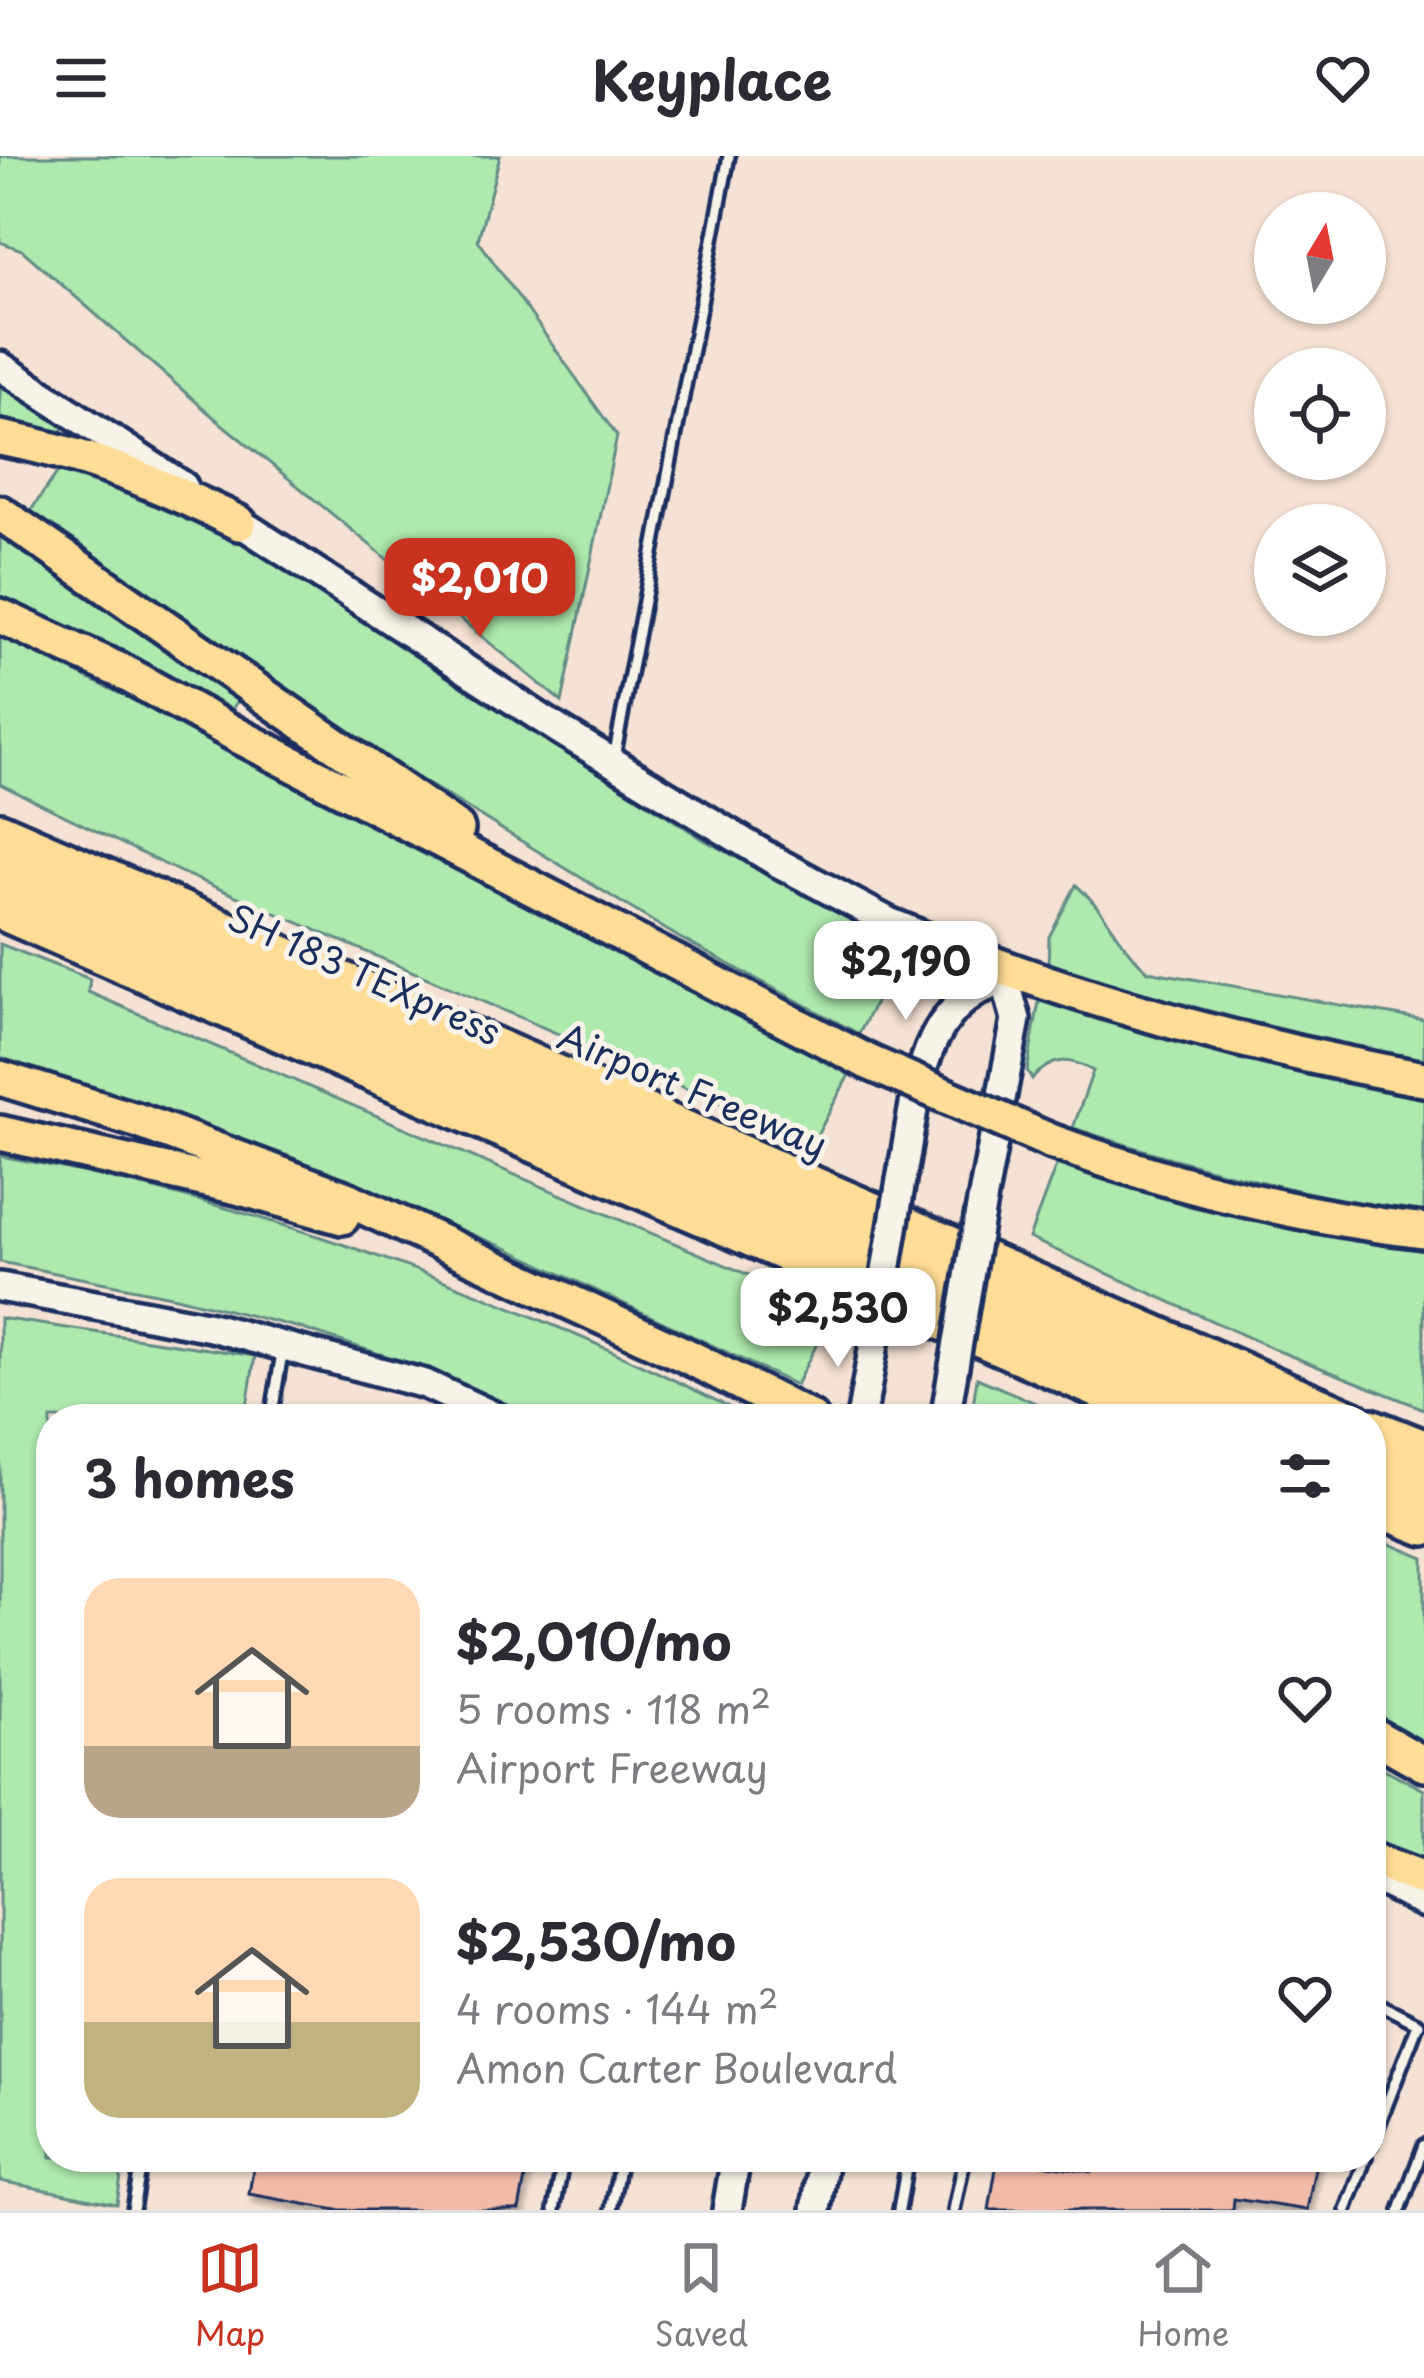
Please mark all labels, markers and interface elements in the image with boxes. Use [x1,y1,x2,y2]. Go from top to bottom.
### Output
text: Keyplace [592,38,832,119]
icon: menu [48,45,114,111]
icon: heart [1310,45,1376,111]
north arrow [1254,192,1386,324]
map controls [1254,192,1386,636]
button: locate [1254,348,1386,480]
button: layers [1254,504,1386,636]
pin: $2,010 [382,538,578,640]
text: $2,010 [411,547,549,606]
street label: SH 183 TEXpress [220,889,510,1057]
pin: $2,190 [808,921,1004,1023]
text: $2,190 [841,930,971,989]
street label: Airport Freeway [550,1008,836,1170]
pin: $2,530 [740,1268,936,1370]
text: $2,530 [768,1277,908,1336]
text: 3 homes [84,1438,295,1515]
icon: filters [1272,1443,1338,1509]
text: $2,010/mo [456,1601,731,1678]
icon: home [180,1626,324,1770]
icon: heart [1272,1665,1338,1731]
text: 5 rooms · 118 m² [456,1678,771,1737]
text: Airport Freeway [456,1737,768,1796]
text: $2,530/mo [456,1901,736,1978]
icon: home [180,1926,324,2070]
icon: heart [1272,1965,1338,2031]
text: 4 rooms · 144 m² [456,1978,779,2037]
text: Amon Carter Boulevard [456,2037,897,2096]
tab: Map [195,2235,265,2357]
tab: Saved [655,2235,748,2357]
tab: Home [1138,2235,1229,2357]

